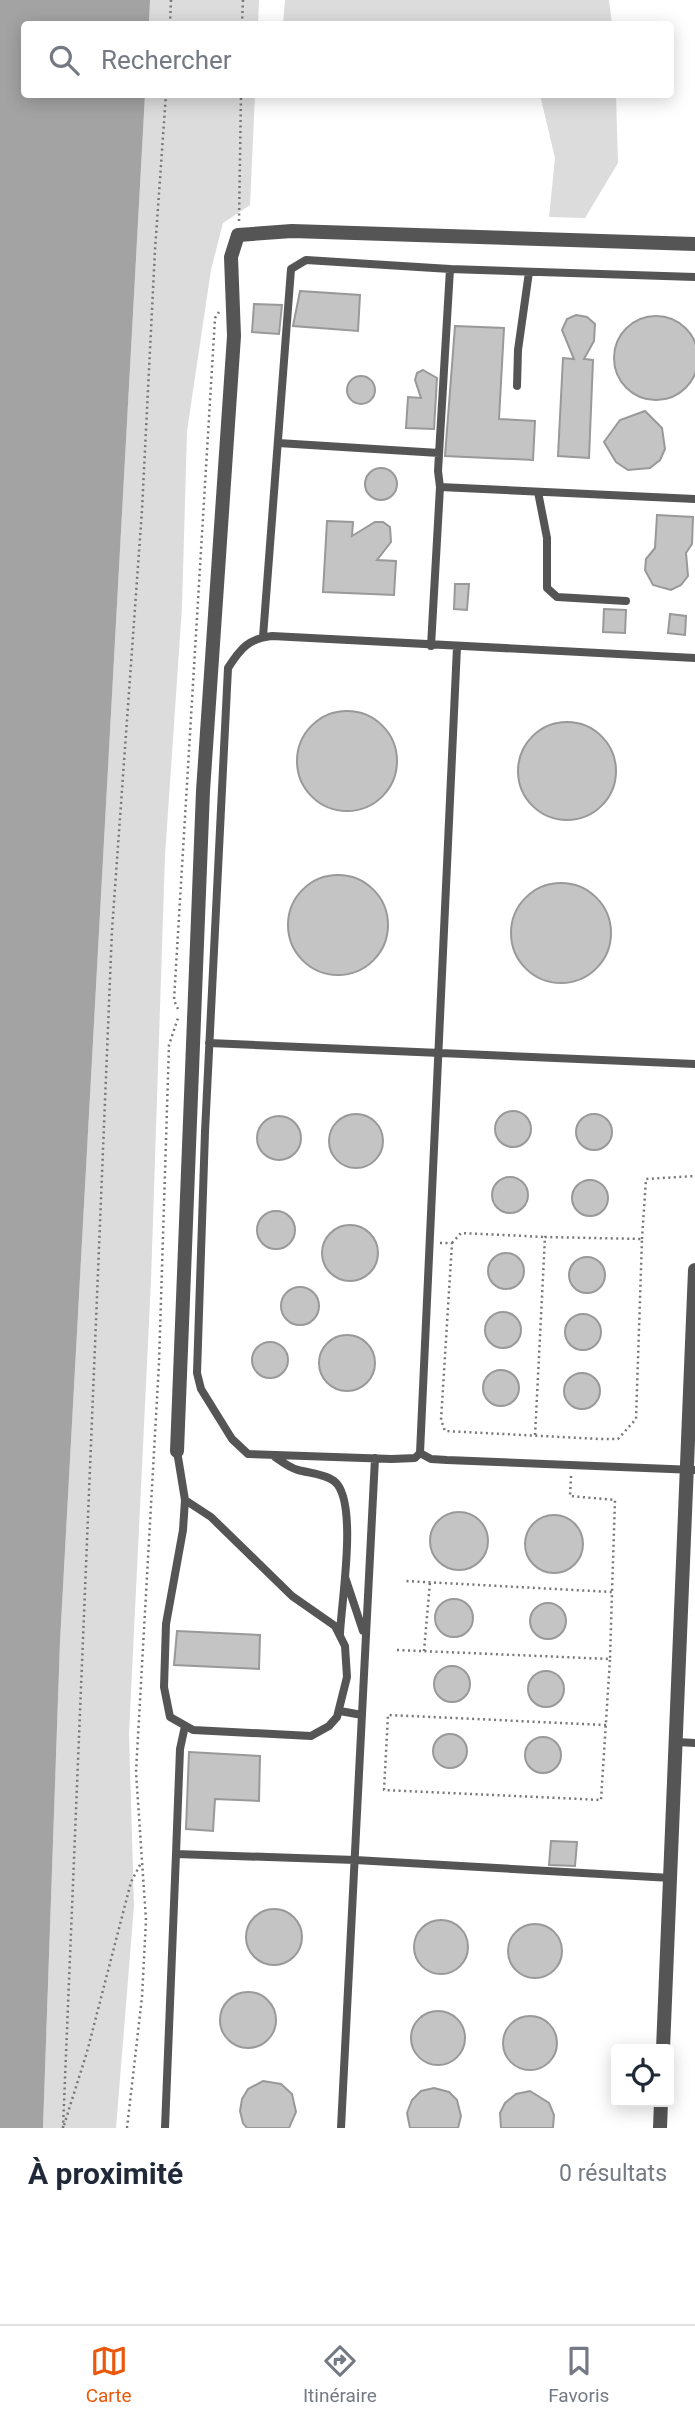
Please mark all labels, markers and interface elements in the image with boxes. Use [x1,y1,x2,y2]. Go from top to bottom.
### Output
search box [21,21,674,98]
icon: search [45,41,83,79]
text: Rechercher [101,45,232,75]
map controls [611,2044,674,2107]
button: locate [611,2044,674,2107]
text: À proximité [28,2156,183,2191]
text: 0 résultats [559,2160,667,2187]
tab: Carte [86,2342,132,2407]
tab: Itinéraire [303,2342,377,2407]
tab: Favoris [548,2342,609,2407]

